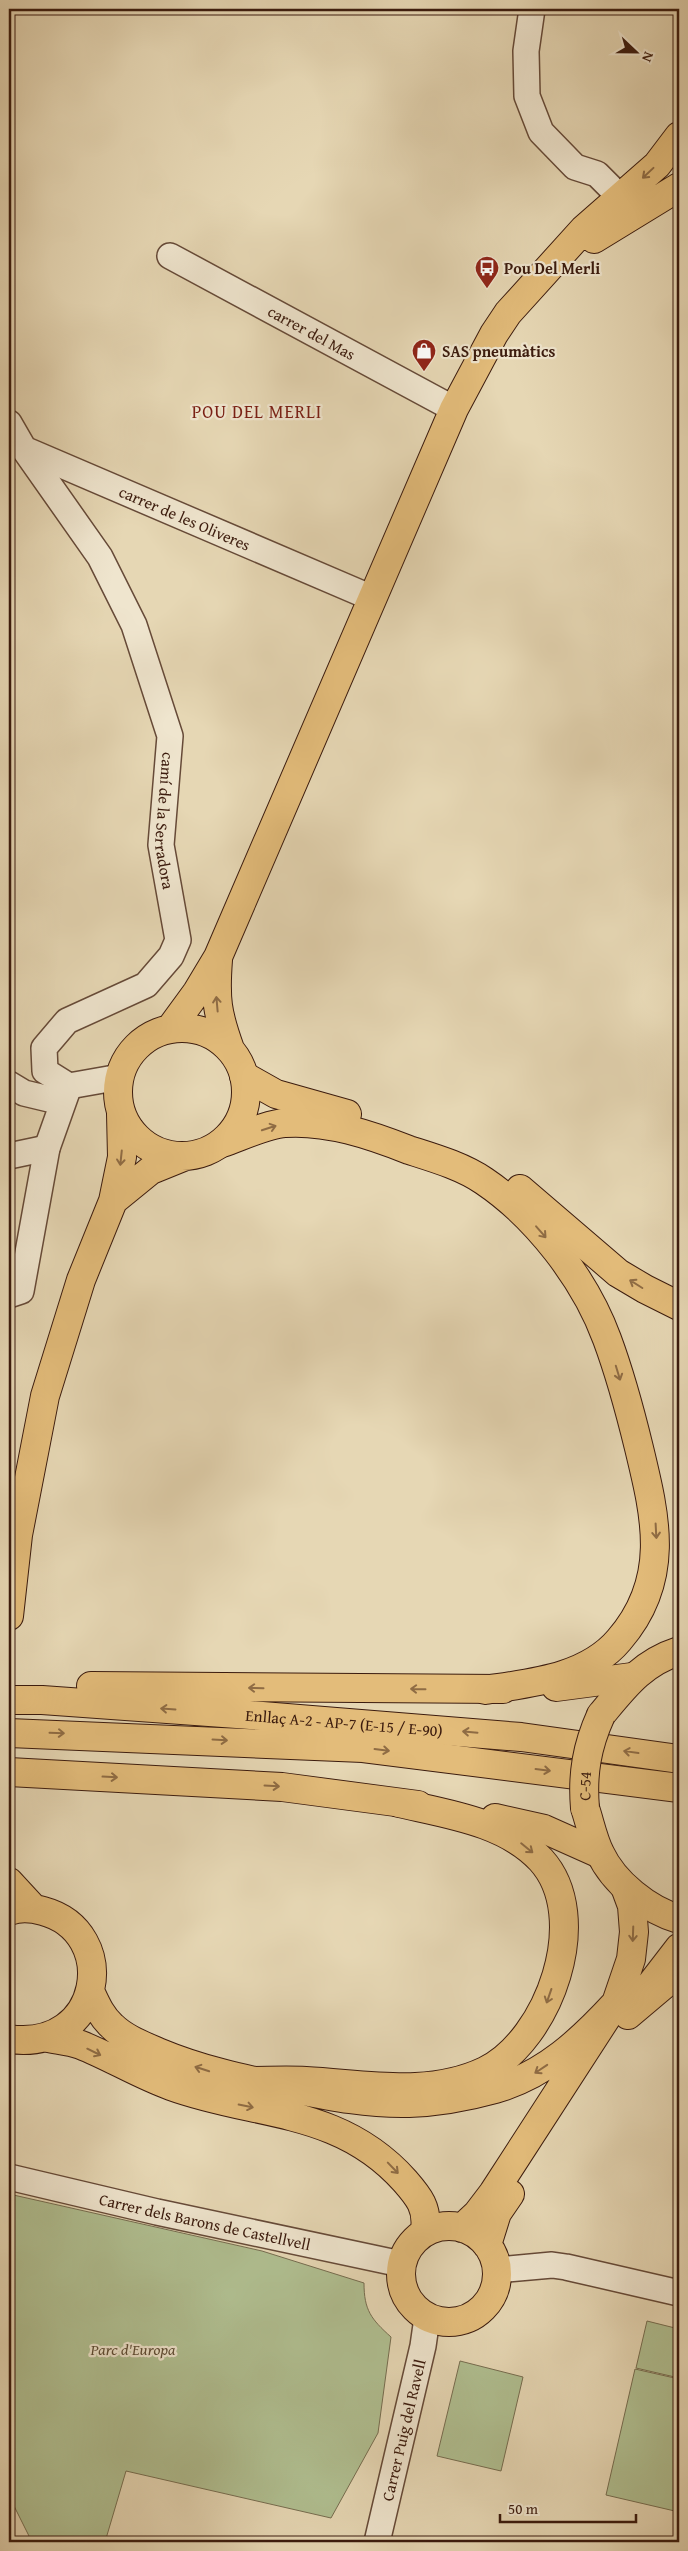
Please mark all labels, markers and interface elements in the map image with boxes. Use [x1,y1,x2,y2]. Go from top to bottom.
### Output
north arrow [610,28,660,78]
text: N [637,49,659,66]
one-way arrow [642,167,655,179]
bus stop icon: Pou Del Merli [474,255,500,289]
place label: Pou Del Merli [504,256,600,280]
street label: carrer del Mas [264,299,360,366]
shop icon: SAS pneumàtics [411,338,437,372]
place label: SAS pneumàtics [442,339,555,363]
district label: POU DEL MERLI [192,398,322,425]
street label: carrer de les Oliveres [115,479,254,557]
street label: camí de la Serradora [149,751,181,891]
one-way arrow [212,996,222,1012]
one-way arrow [260,1122,276,1132]
one-way arrow [116,1150,126,1166]
one-way arrow [535,1225,546,1238]
one-way arrow [629,1278,643,1289]
one-way arrow [613,1365,623,1381]
one-way arrow [651,1522,660,1538]
one-way arrow [248,1683,264,1693]
one-way arrow [411,1684,427,1694]
street label: Enllaç A-2 - AP-7 (E-15 / E-90) [245,1703,444,1743]
one-way arrow [160,1704,176,1713]
one-way arrow [462,1728,478,1737]
one-way arrow [49,1729,65,1738]
one-way arrow [212,1736,228,1745]
one-way arrow [374,1745,390,1755]
one-way arrow [623,1747,639,1757]
one-way arrow [535,1765,551,1775]
street label: C-54 [572,1770,597,1801]
one-way arrow [102,1773,118,1782]
one-way arrow [264,1782,280,1791]
one-way arrow [520,1842,533,1853]
one-way arrow [628,1926,637,1942]
one-way arrow [544,1988,553,2003]
one-way arrow [86,2047,101,2057]
one-way arrow [194,2064,210,2074]
one-way arrow [534,2064,548,2074]
one-way arrow [238,2102,254,2112]
one-way arrow [387,2162,399,2175]
street label: Carrer dels Barons de Castellvell [97,2187,313,2257]
park label: Parc d'Europa [90,2337,176,2361]
street label: Carrer Puig del Ravell [375,2356,432,2503]
scale bar [500,2491,637,2523]
text: 50 m [508,2498,539,2519]

